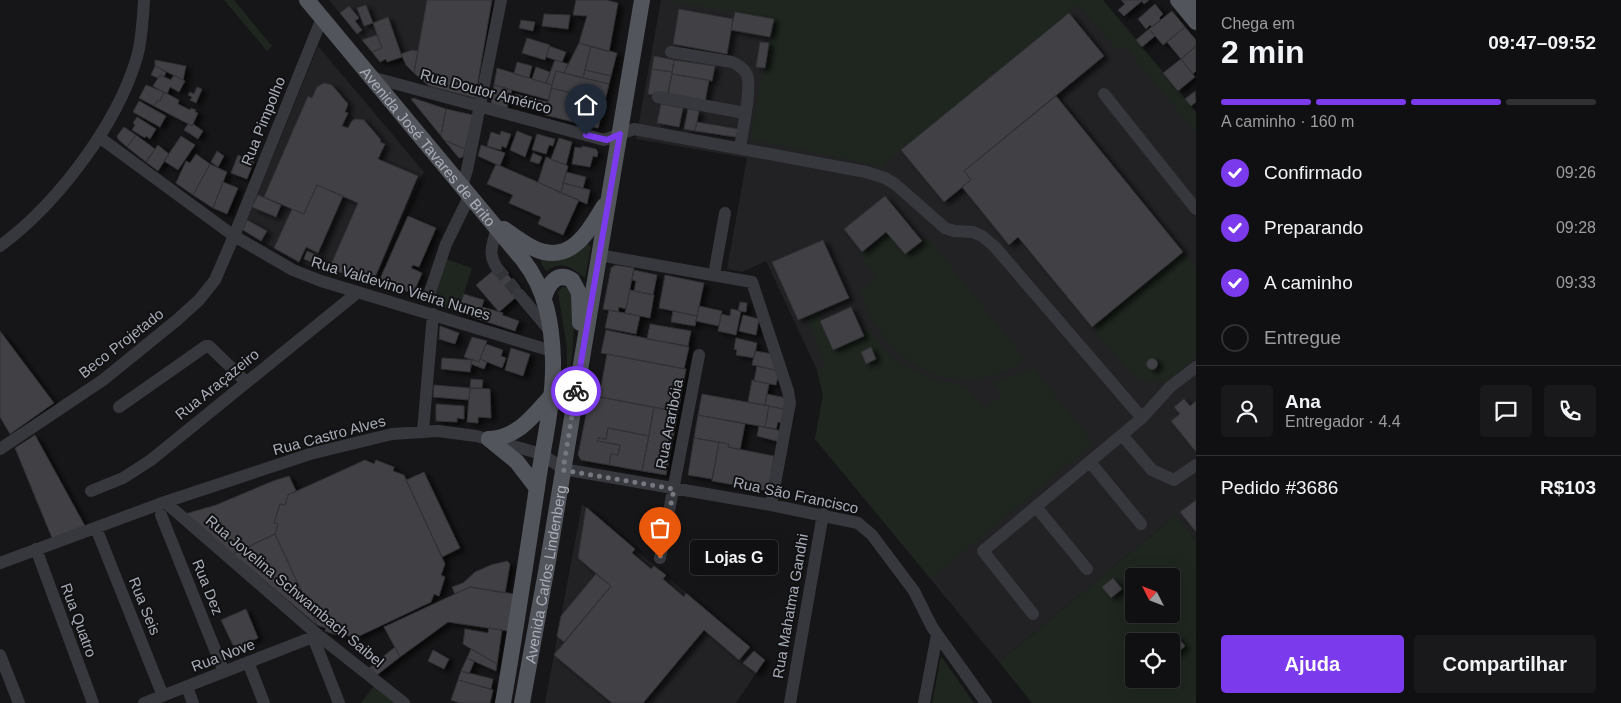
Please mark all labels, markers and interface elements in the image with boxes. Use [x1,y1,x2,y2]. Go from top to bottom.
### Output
text: Chega em [1221,15,1295,32]
text: 09:47–09:52 [1488,32,1596,53]
text: 2 min [1221,34,1305,70]
street label: Avenida José Tavares de Brito [357,63,500,229]
street label: Rua Doutor Américo [419,65,553,117]
street label: Rua Pimpolho [237,74,289,168]
pin [565,84,607,135]
icon: home [572,91,600,119]
text: A caminho · 160 m [1221,113,1354,130]
icon: check [1221,159,1249,187]
text: Confirmado [1264,162,1362,183]
text: 09:26 [1556,164,1596,181]
icon: check [1221,214,1249,242]
text: Preparando [1264,217,1363,238]
text: 09:28 [1556,219,1596,236]
street label: Rua Valdevino Vieira Nunes [309,253,493,323]
icon: check [1221,269,1249,297]
text: A caminho [1264,272,1353,293]
text: 09:33 [1556,274,1596,291]
street label: Beco Projetado [75,305,167,381]
text: Entregue [1264,327,1341,348]
street label: Rua Araçazeiro [172,345,262,423]
courier [551,366,601,416]
icon: bike [562,377,590,405]
street label: Rua Araribóia [652,377,686,470]
button: person [1221,385,1273,437]
button: chat [1480,385,1532,437]
button: phone [1544,385,1596,437]
text: Ana [1285,391,1321,412]
street label: Rua Castro Alves [271,412,387,458]
text: Entregador · 4.4 [1285,413,1401,430]
street label: Rua São Francisco [732,473,860,517]
text: Pedido #3686 [1221,477,1338,498]
text: R$103 [1540,477,1596,498]
street label: Avenida Carlos Lindenberg [521,484,569,665]
pin [639,507,681,558]
street label: Rua Jovelina Schwambach Saibel [203,512,387,670]
icon: bag [646,514,674,542]
street label: Rua Mahatma Gandhi [769,532,811,680]
callout: Lojas G [690,540,778,576]
text: Lojas G [705,549,763,566]
street label: Rua Dez [189,557,227,617]
north arrow [1125,568,1180,622]
map controls [1125,568,1180,688]
street label: Rua Seis [126,575,164,637]
street label: Rua Quatro [58,581,100,659]
button: locate [1125,633,1180,688]
street label: Rua Nove [189,635,257,675]
button: Ajuda [1221,635,1404,693]
button: Compartilhar [1414,635,1596,693]

